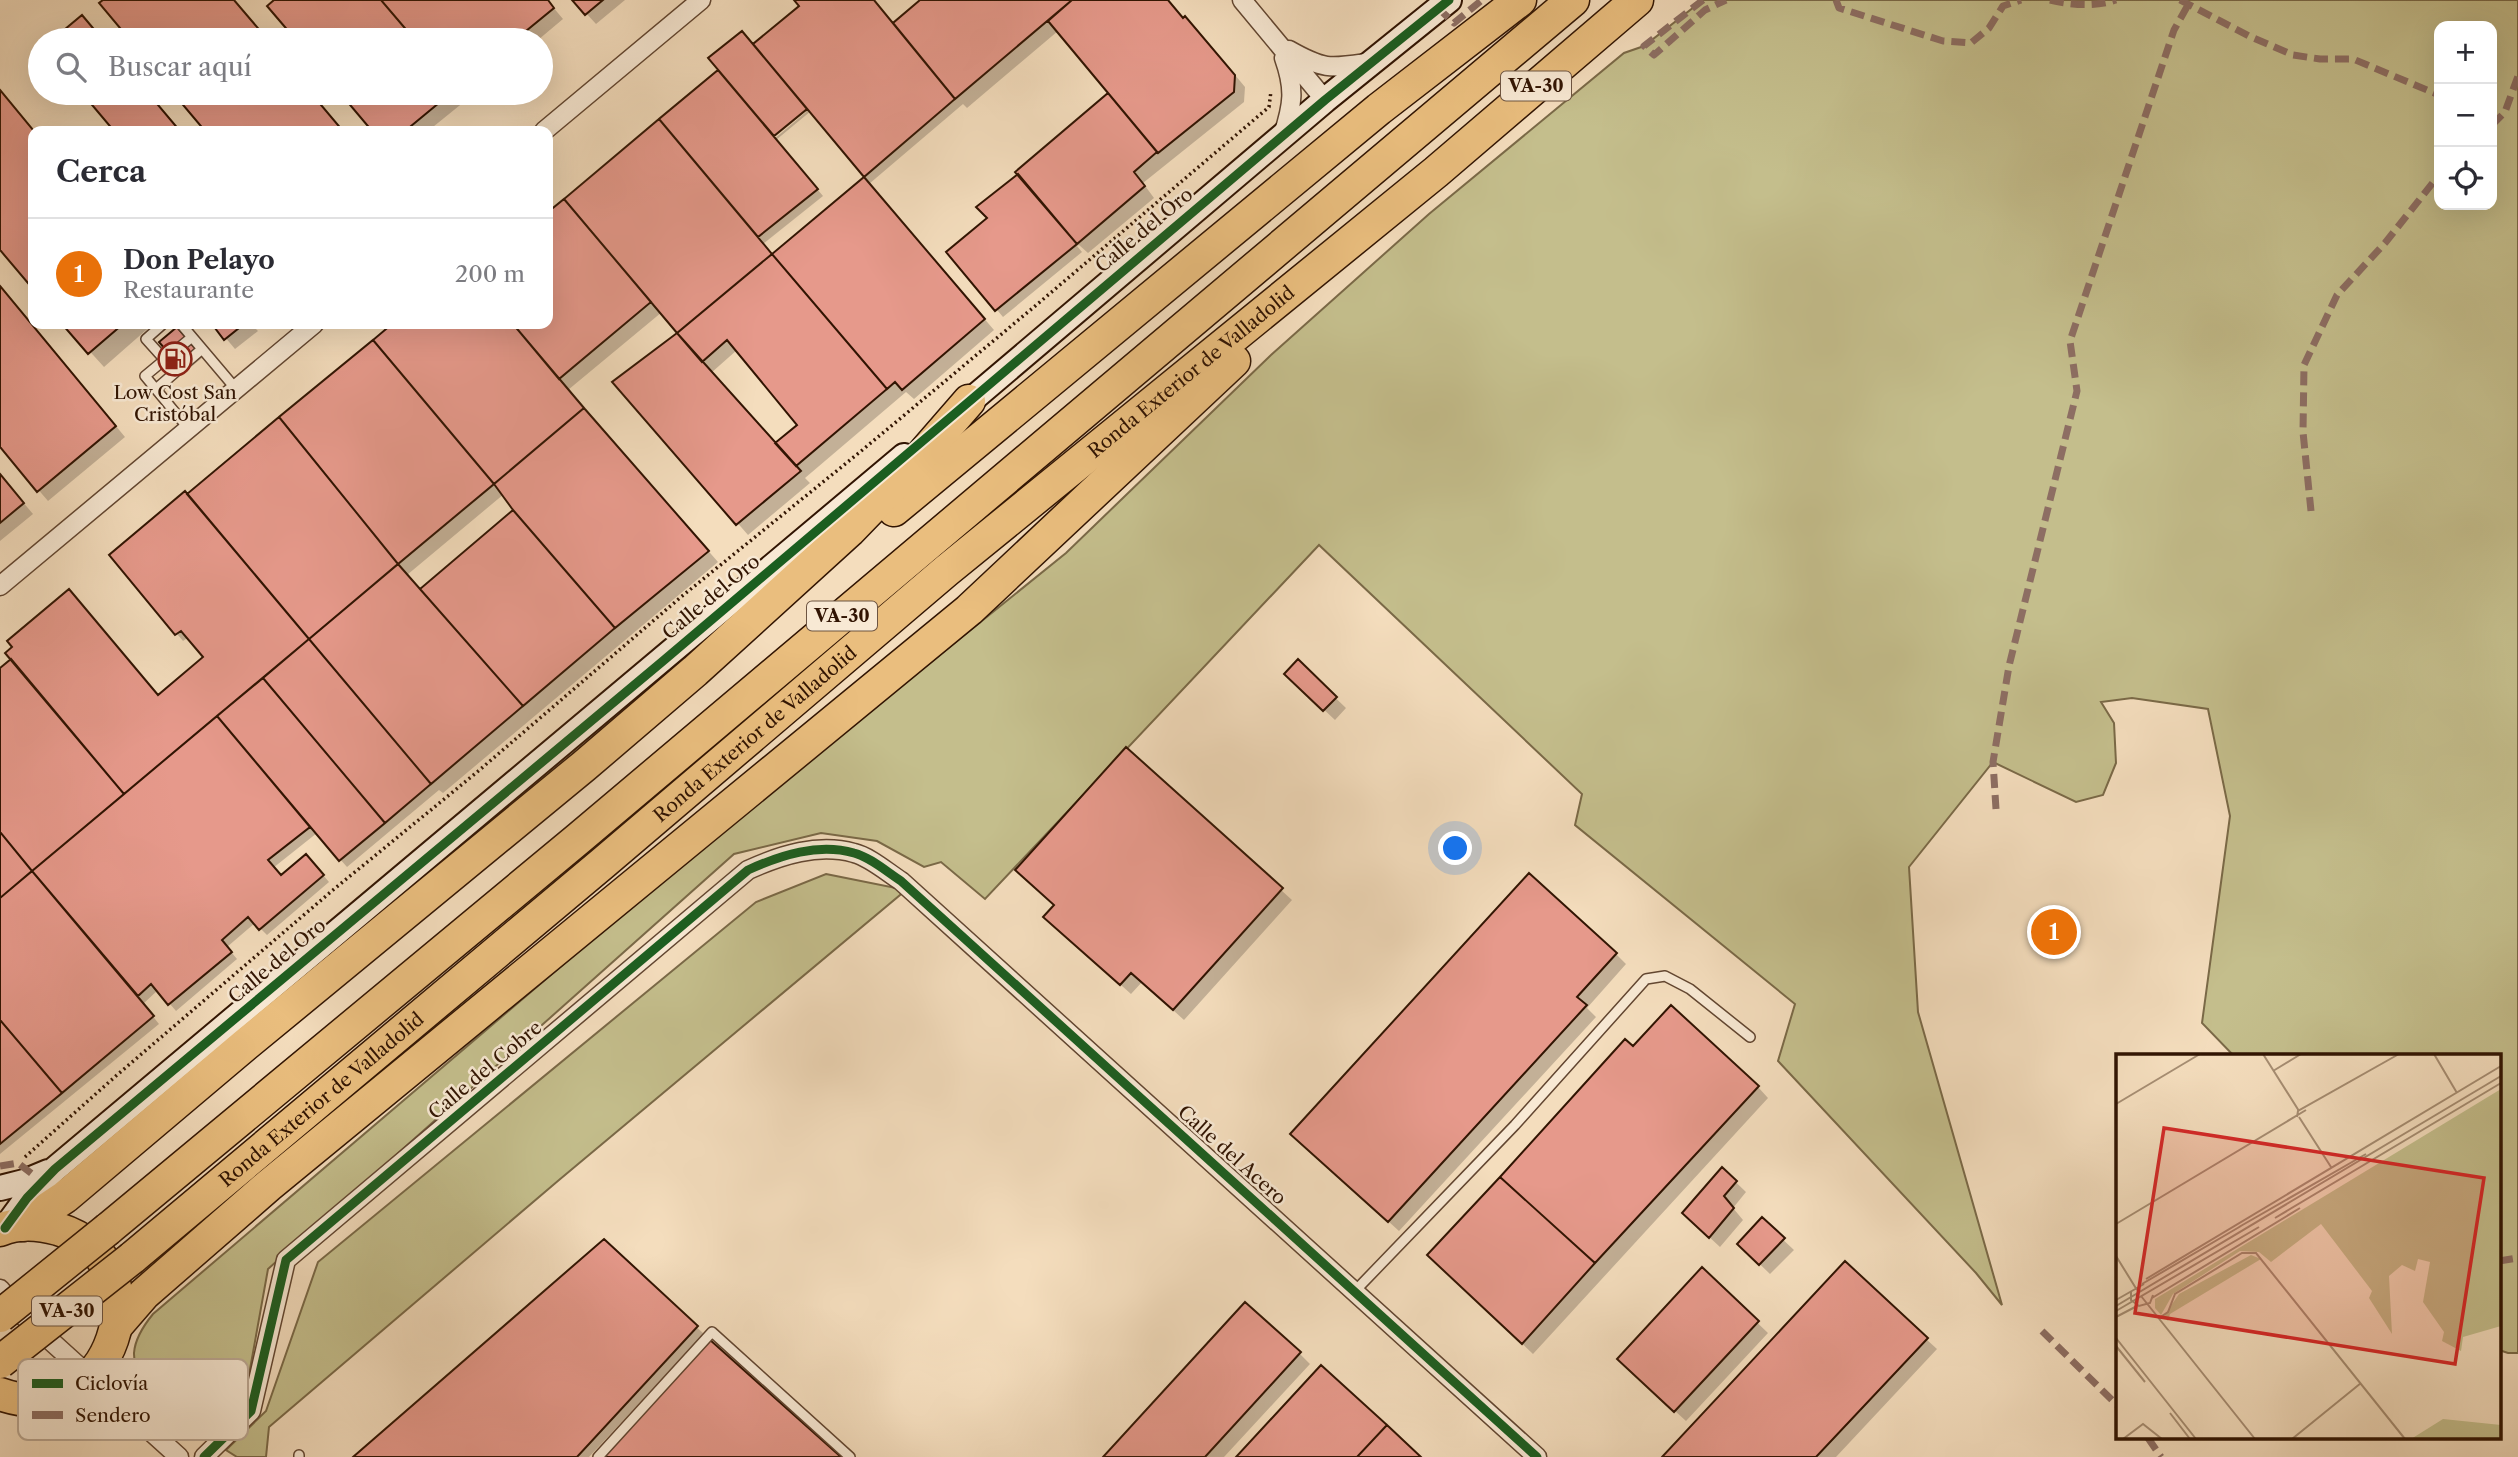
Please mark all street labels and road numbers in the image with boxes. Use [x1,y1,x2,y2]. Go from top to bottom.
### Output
road number: VA-30 [1501,72,1571,100]
street label: Calle del Oro [1091,183,1197,277]
street label: Ronda Exterior de Valladolid [1083,280,1299,462]
street label: Calle del Oro [658,550,764,644]
road number: VA-30 [807,602,877,630]
street label: Ronda Exterior de Valladolid [648,641,861,827]
street label: Calle del Oro [224,914,330,1008]
street label: Ronda Exterior de Valladolid [214,1007,428,1192]
street label: Calle del Cobre [424,1016,546,1124]
street label: Calle del Acero [1173,1100,1291,1210]
road number: VA-30 [32,1296,102,1326]

